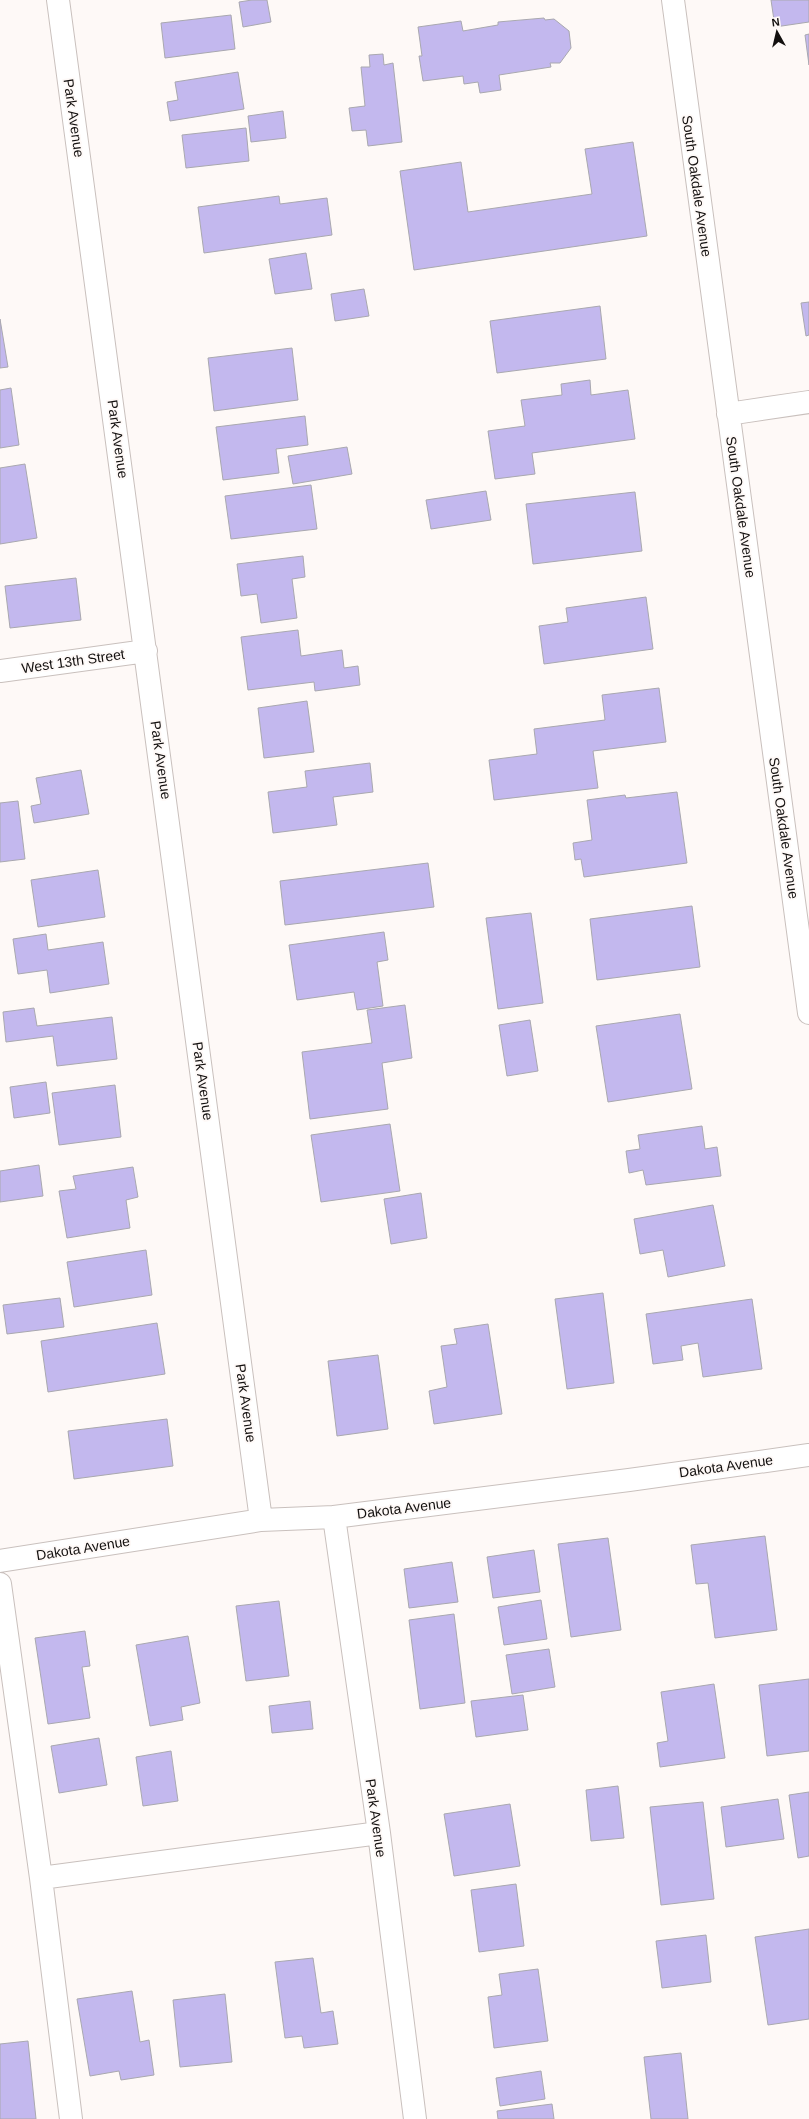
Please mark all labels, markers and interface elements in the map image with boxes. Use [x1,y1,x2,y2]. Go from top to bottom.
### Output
north arrow [757,12,797,52]
text: N [771,16,780,29]
street label: Park Avenue [61,78,87,159]
street label: South Oakdale Avenue [679,114,715,258]
street label: Park Avenue [105,399,131,480]
street label: South Oakdale Avenue [723,435,759,579]
street label: West 13th Street [20,646,126,676]
street label: Park Avenue [148,720,174,801]
street label: South Oakdale Avenue [766,756,802,900]
street label: Park Avenue [190,1041,216,1122]
street label: Park Avenue [233,1363,259,1444]
street label: Dakota Avenue [678,1451,774,1481]
street label: Dakota Avenue [356,1494,452,1522]
street label: Dakota Avenue [35,1533,131,1563]
street label: Park Avenue [363,1778,389,1859]

